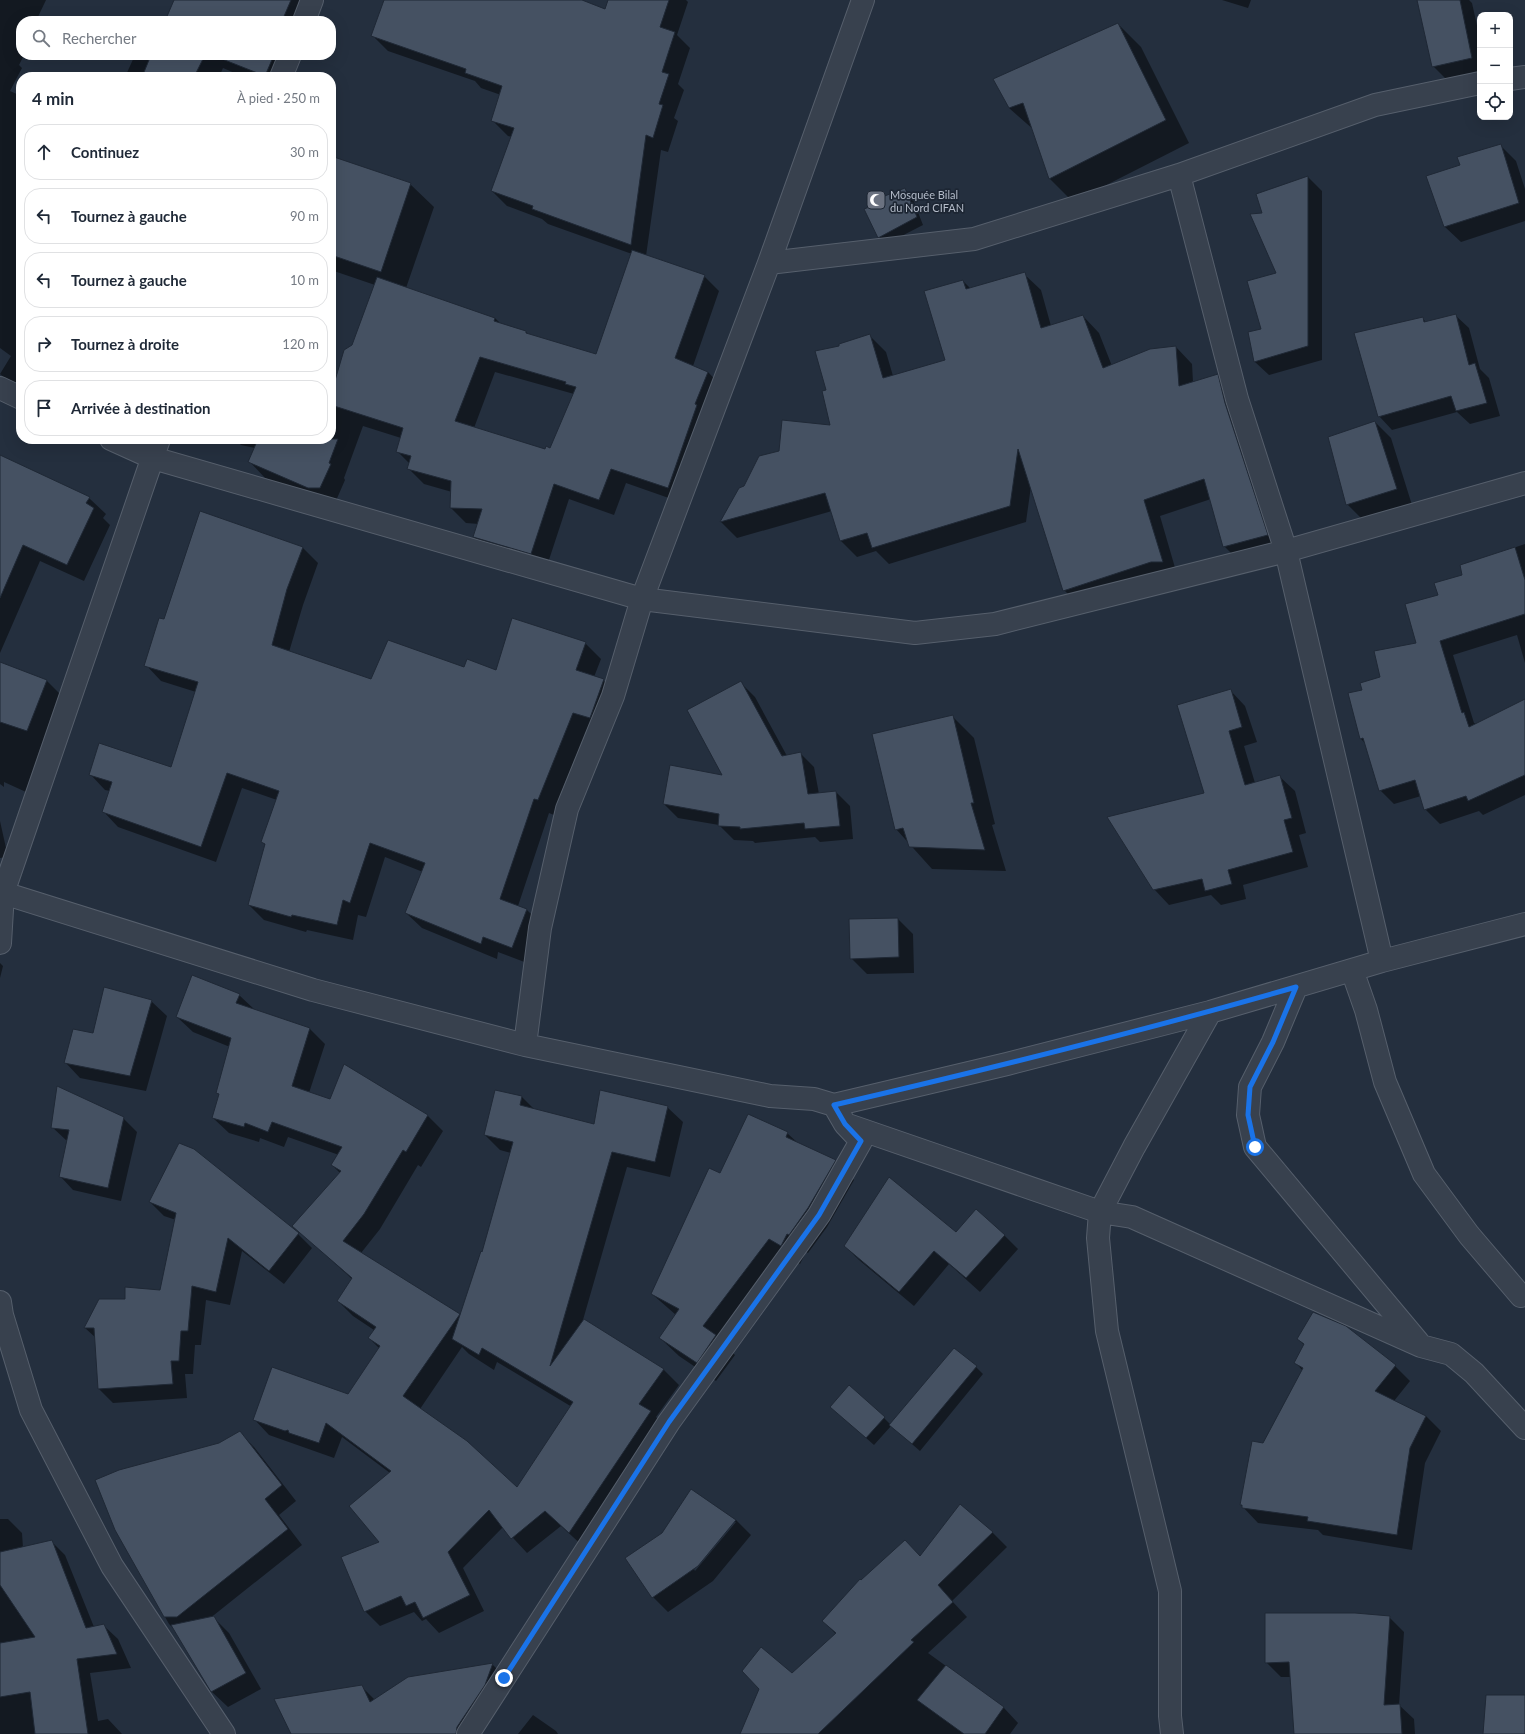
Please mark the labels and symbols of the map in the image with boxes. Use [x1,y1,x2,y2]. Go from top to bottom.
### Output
place label: Mosquée Bilal du Nord CIFAN [890,188,964,214]
mosque icon: Mosquée Bilal du Nord CIFAN [865,189,887,211]
route start [1246,1138,1264,1156]
route end [495,1669,513,1687]

